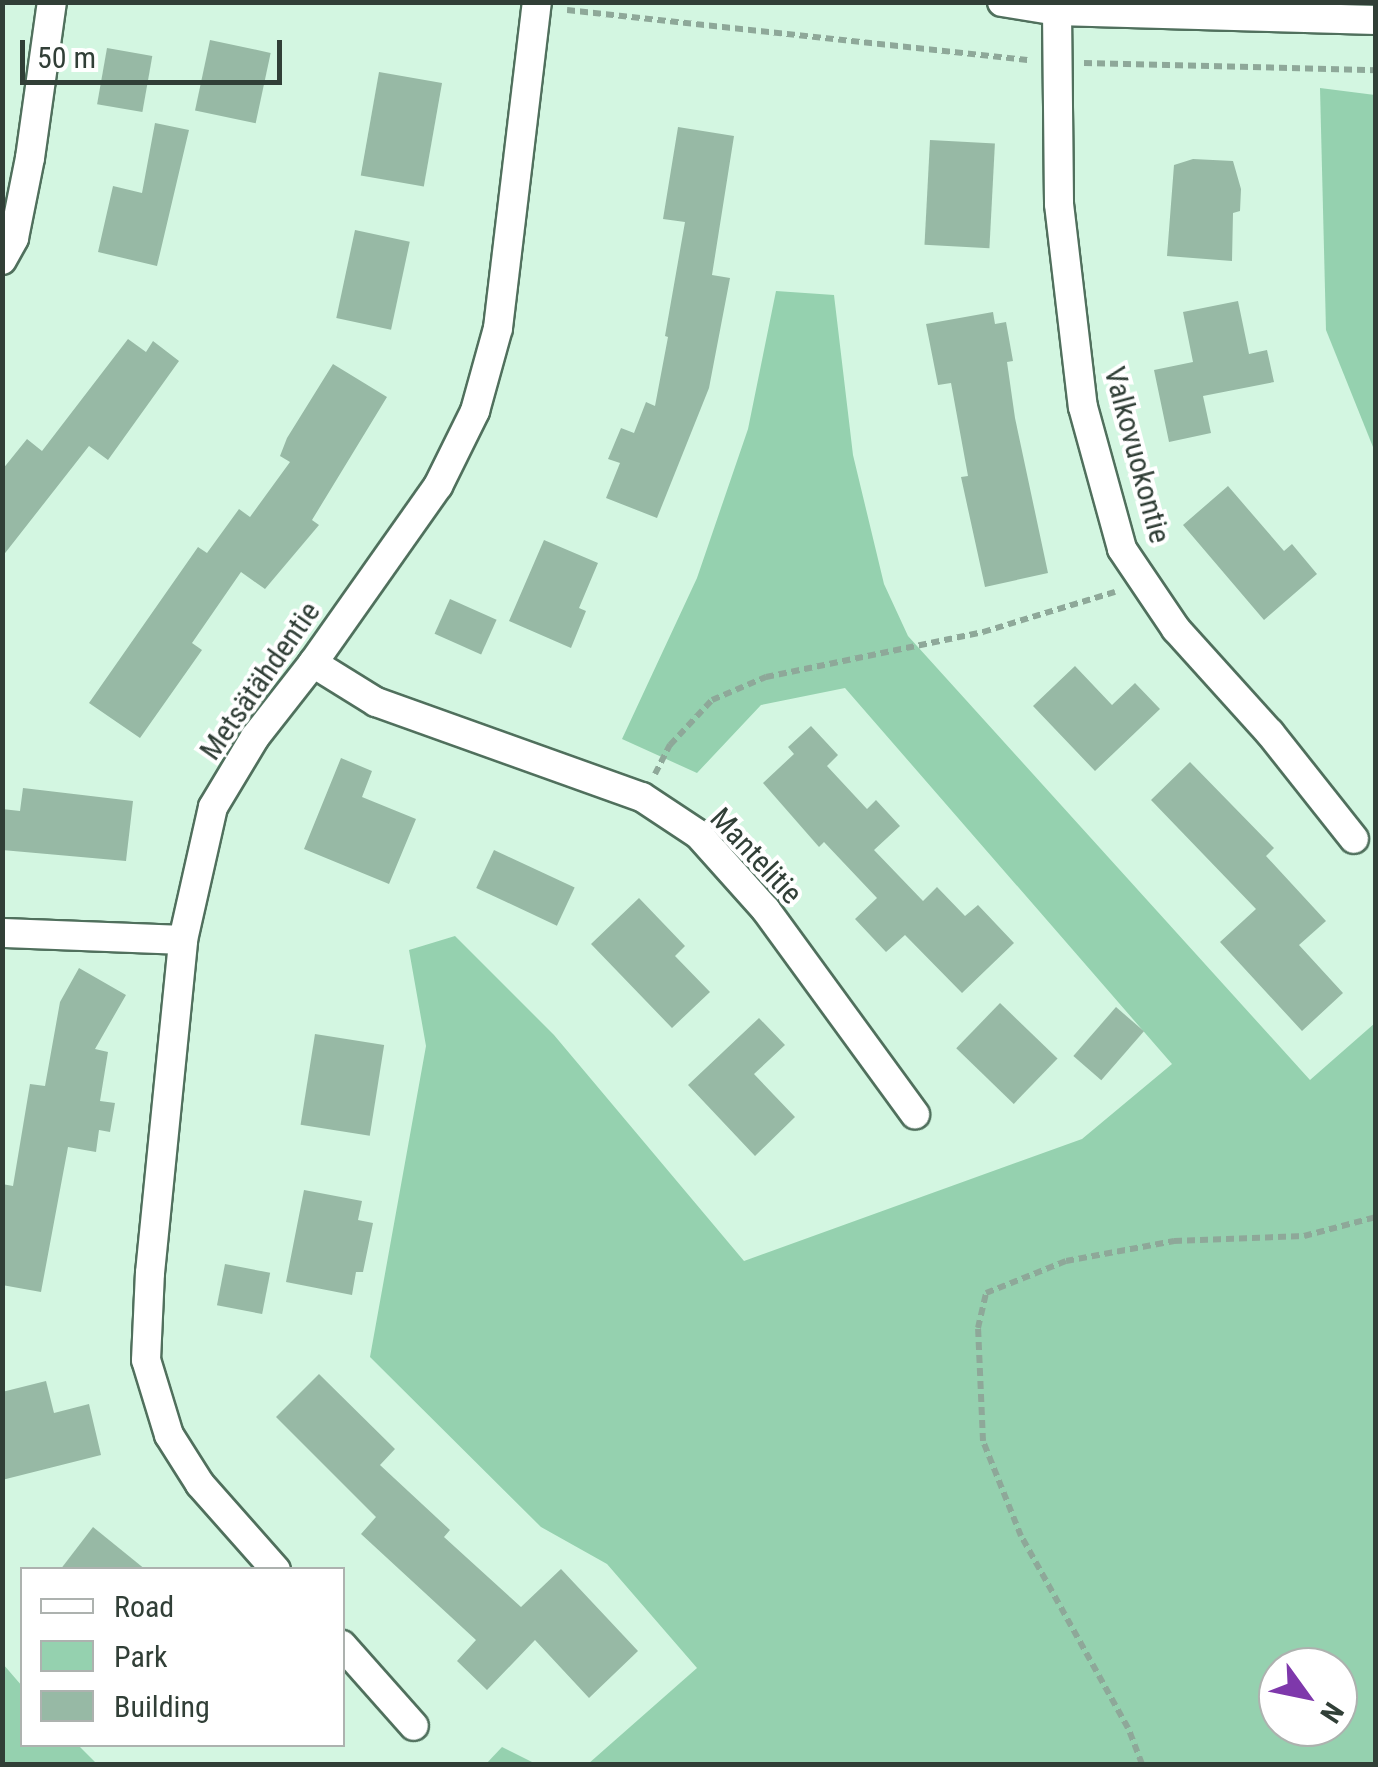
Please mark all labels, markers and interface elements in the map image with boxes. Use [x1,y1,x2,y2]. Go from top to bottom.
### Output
scale bar [25,20,288,82]
text: 50 m [37,40,96,75]
street label: Valkovuokontie [1096,363,1178,547]
street label: Metsätähdentie [192,595,328,767]
street label: Mantelitie [703,801,809,911]
legend [20,1567,345,1747]
text: Road [114,1589,174,1624]
text: Park [114,1639,168,1674]
north arrow [1258,1647,1358,1747]
text: Building [114,1689,210,1724]
text: N [1313,1696,1350,1729]

